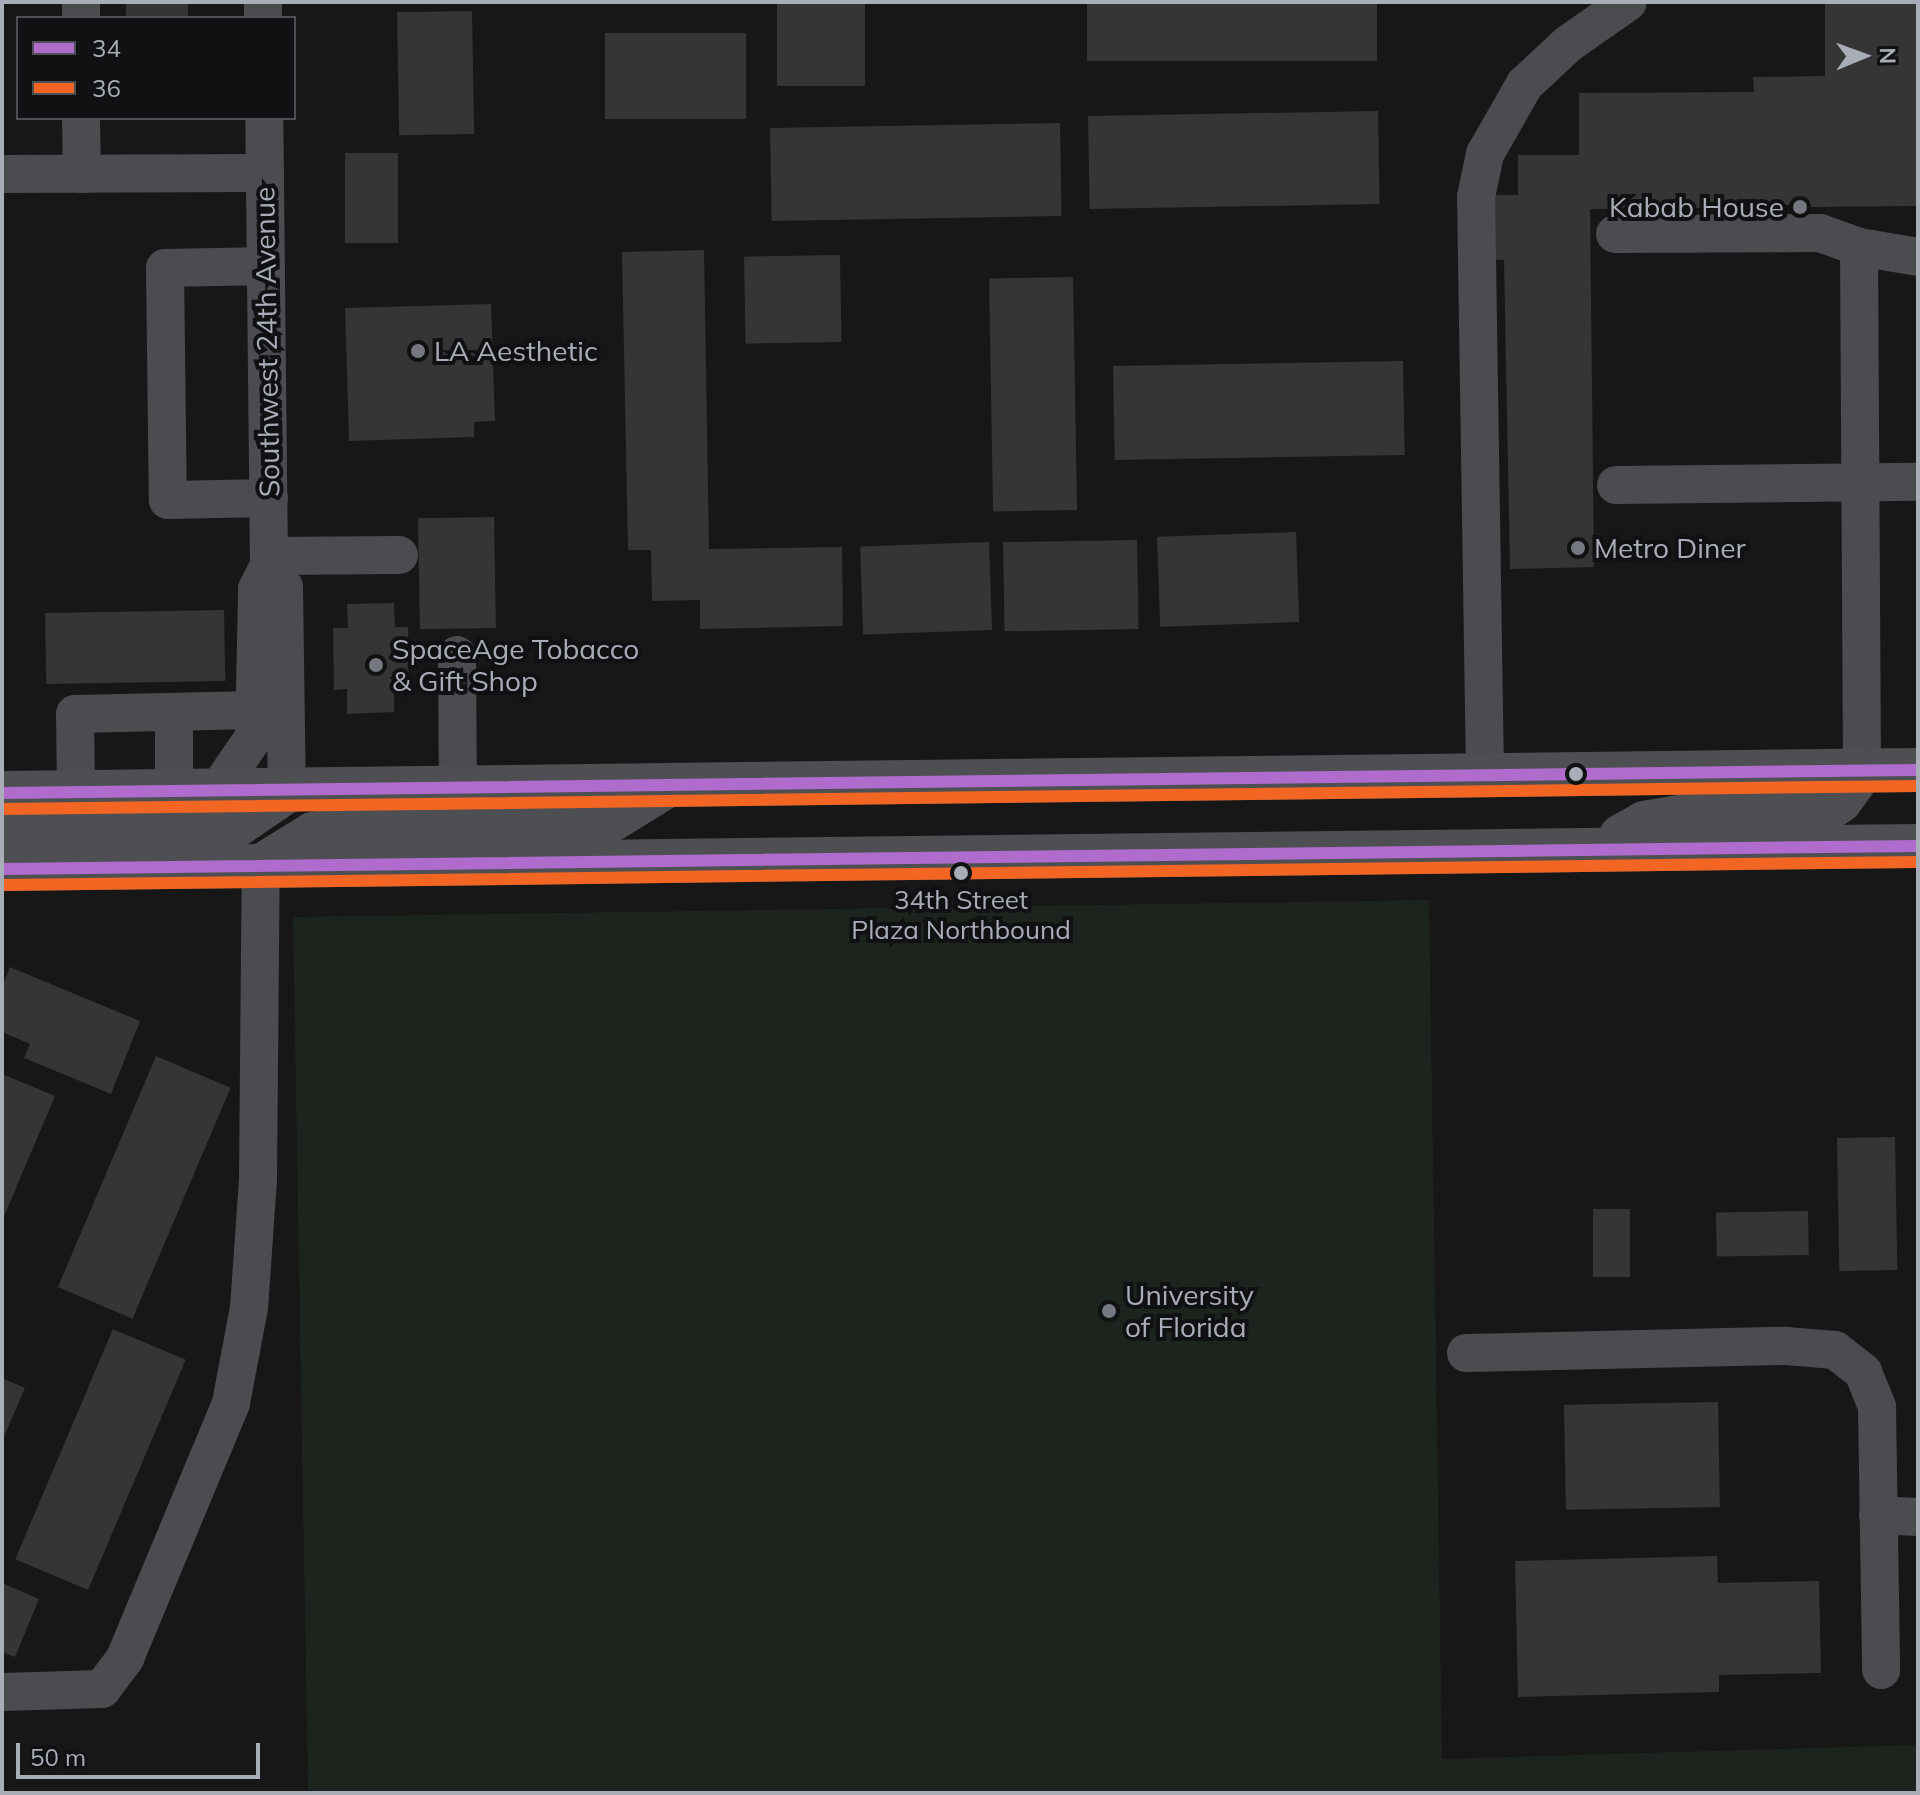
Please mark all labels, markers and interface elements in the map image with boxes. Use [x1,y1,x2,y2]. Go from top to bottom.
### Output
legend [16,16,296,120]
north arrow [1824,16,1904,96]
text: 34 [92,33,121,63]
text: N [1874,47,1902,64]
text: 36 [92,73,121,103]
street label: Southwest 24th Avenue [247,186,287,498]
place label: Kabab House [1609,190,1784,224]
marker: Kabab House [1791,198,1809,216]
place label: LA Aesthetic [434,334,598,368]
marker: LA Aesthetic [409,342,427,360]
place label: Metro Diner [1594,531,1746,565]
marker: Metro Diner [1569,539,1587,557]
place label: SpaceAge Tobacco & Gift Shop [392,632,639,698]
marker: SpaceAge Tobacco & Gift Shop [367,656,385,674]
unlabelled marker [1568,766,1584,782]
marker: 34th Street Plaza Northbound [953,865,969,881]
place label: 34th Street Plaza Northbound [851,884,1071,946]
place label: University of Florida [1125,1278,1254,1344]
marker: University of Florida [1100,1302,1118,1320]
scale bar [20,1727,264,1777]
text: 50 m [30,1742,86,1772]

